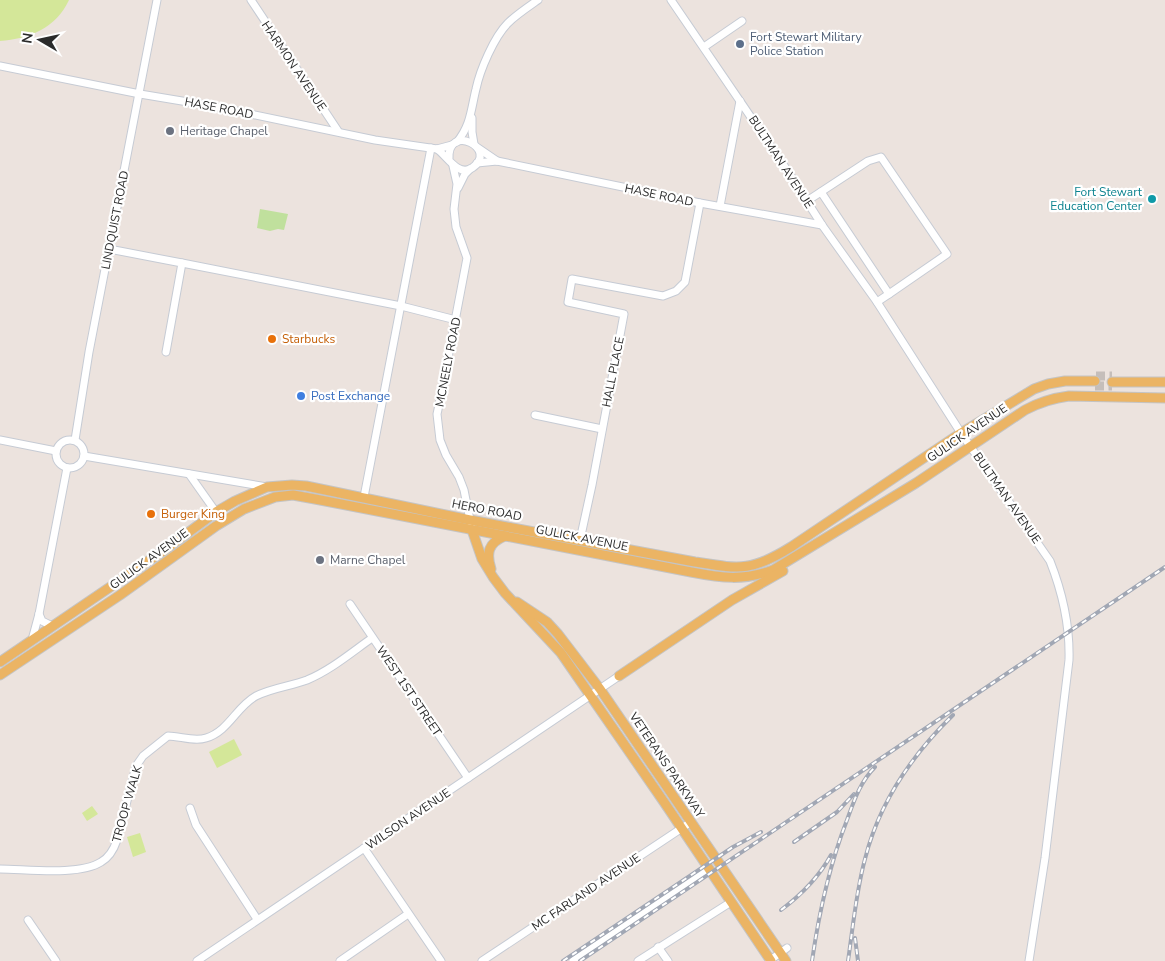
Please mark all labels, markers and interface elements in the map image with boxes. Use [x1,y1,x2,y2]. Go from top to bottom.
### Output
north arrow [15,15,65,65]
street label: HARMON AVENUE [258,18,330,114]
place label: Fort Stewart Military Police Station [750,29,863,59]
text: N [17,31,38,45]
marker: Fort Stewart Military Police Station [734,38,746,50]
street label: HASE ROAD [183,93,255,123]
street label: BULTMAN AVENUE [745,112,817,212]
place label: Heritage Chapel [180,123,268,139]
marker: Heritage Chapel [164,125,176,137]
street label: LINDQUIST ROAD [98,169,132,271]
street label: HASE ROAD [623,180,695,210]
place label: Fort Stewart Education Center [1050,184,1143,214]
marker: Fort Stewart Education Center [1146,193,1158,205]
street label: MCNEELY ROAD [431,316,465,408]
place label: Starbucks [282,331,335,347]
marker: Starbucks [266,333,278,345]
street label: HALL PLACE [598,335,628,409]
place label: Post Exchange [311,388,390,404]
marker: Post Exchange [295,390,307,402]
street label: GULICK AVENUE [924,400,1010,466]
street label: BULTMAN AVENUE [969,449,1045,547]
street label: HERO ROAD [451,495,523,525]
place label: Burger King [161,506,225,522]
marker: Burger King [145,508,157,520]
street label: GULICK AVENUE [534,521,630,555]
street label: GULICK AVENUE [106,525,192,593]
place label: Marne Chapel [330,552,406,568]
marker: Marne Chapel [314,554,326,566]
street label: WEST 1ST STREET [373,643,446,740]
street label: VETERANS PARKWAY [625,708,709,822]
street label: TROOP WALK [108,763,146,844]
street label: WILSON AVENUE [362,785,454,853]
street label: MC FARLAND AVENUE [528,850,644,934]

